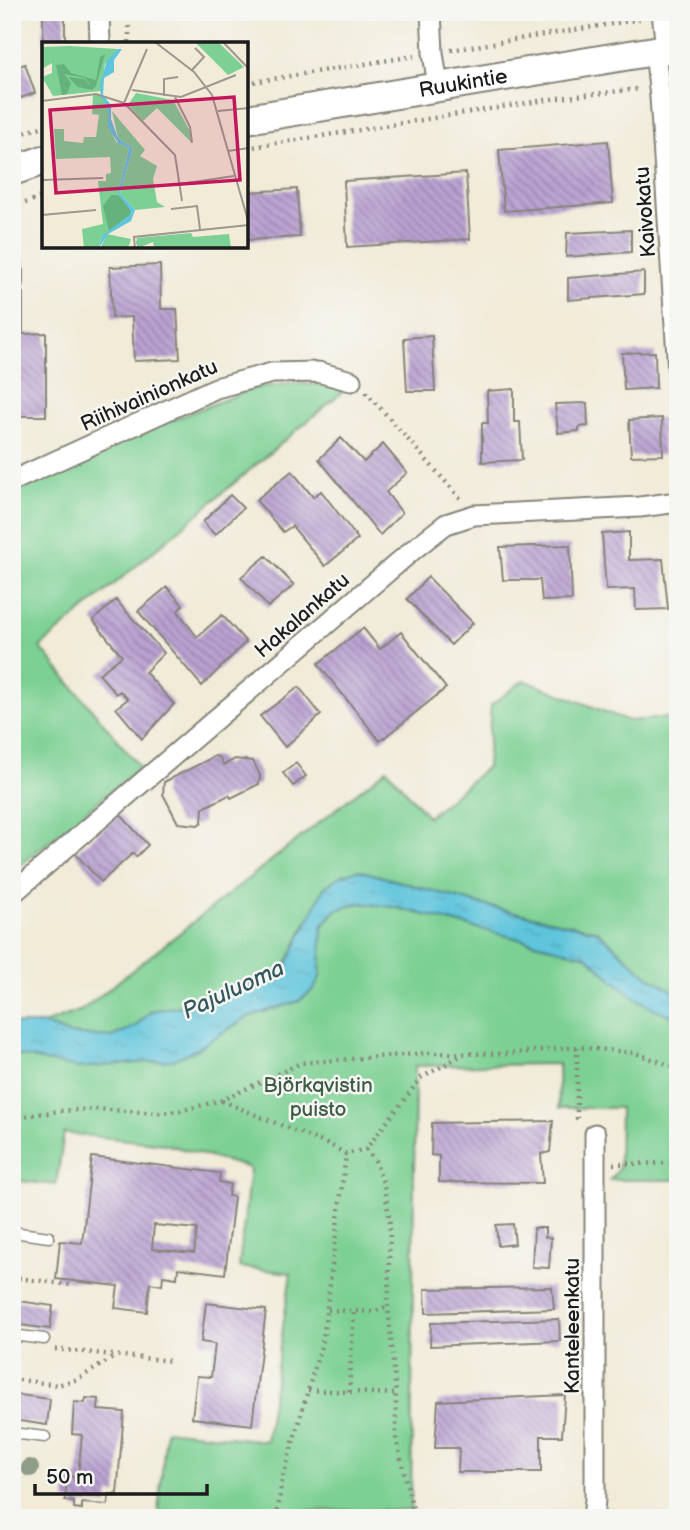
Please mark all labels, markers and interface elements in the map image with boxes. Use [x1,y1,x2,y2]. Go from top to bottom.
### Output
inset map [42,42,248,248]
street label: Ruukintie [417,64,509,103]
street label: Kaivokatu [630,166,661,258]
street label: Riihivainionkatu [77,354,222,437]
street label: Hakalankatu [250,568,355,663]
water label: Pajuluoma [178,954,289,1026]
park label: Björkqvistin puisto [263,1073,373,1122]
street label: Kanteleenkatu [560,1258,585,1394]
scale bar [35,1453,206,1497]
text: 50 m [46,1465,93,1490]

